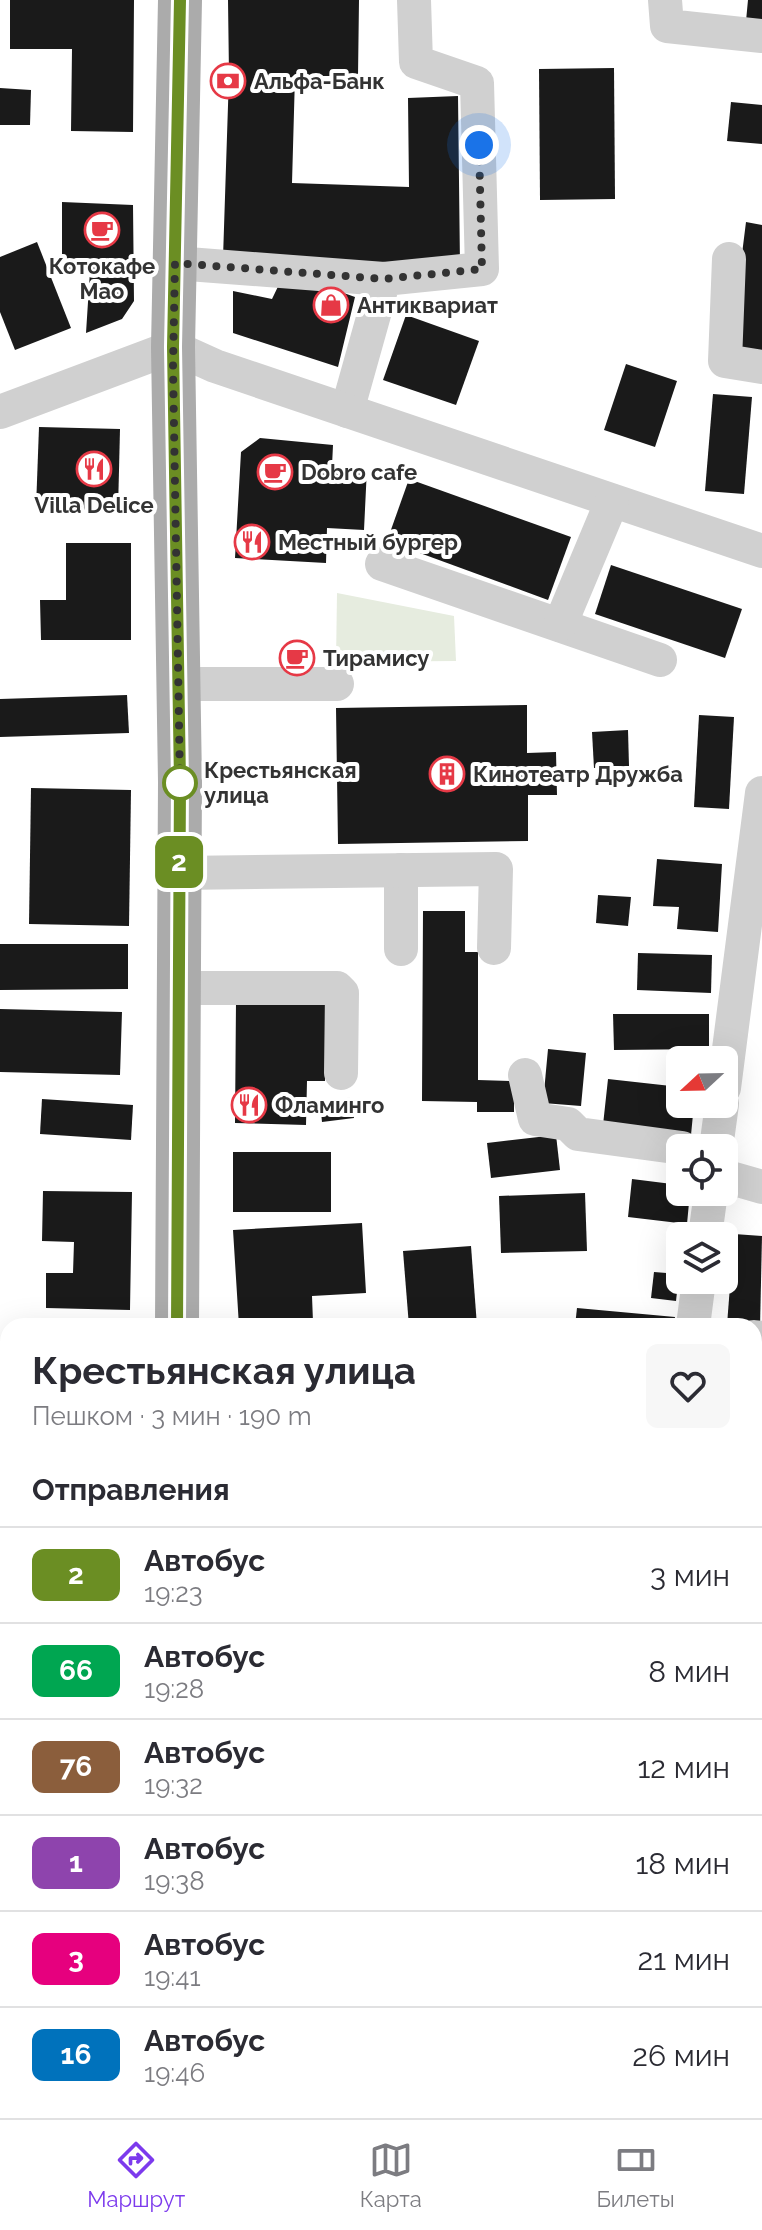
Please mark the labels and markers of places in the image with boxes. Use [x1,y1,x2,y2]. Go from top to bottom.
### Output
bank icon: Альфа-Банк [209,62,247,100]
place label: Альфа-Банк [254,68,385,94]
cafe icon: Котокафе Мао [83,211,121,249]
place label: Котокафе Мао [49,253,155,304]
shop icon: Антиквариат [312,286,350,324]
place label: Антиквариат [357,292,498,318]
restaurant icon: Villa Delice [75,450,113,488]
cafe icon: Dobro cafe [256,453,294,491]
place label: Dobro cafe [301,459,417,485]
place label: Villa Delice [34,492,154,518]
restaurant icon: Местный бургер [233,523,271,561]
place label: Местный бургер [278,529,458,555]
cafe icon: Тирамису [278,639,316,677]
place label: Тирамису [323,645,429,671]
building icon: Кинотеатр Дружба [428,755,466,793]
place label: Крестьянская улица [204,757,357,808]
place label: Кинотеатр Дружба [473,761,683,787]
marker: Крестьянская улица [163,766,197,800]
restaurant icon: Фламинго [230,1086,268,1124]
place label: Фламинго [275,1092,384,1118]

